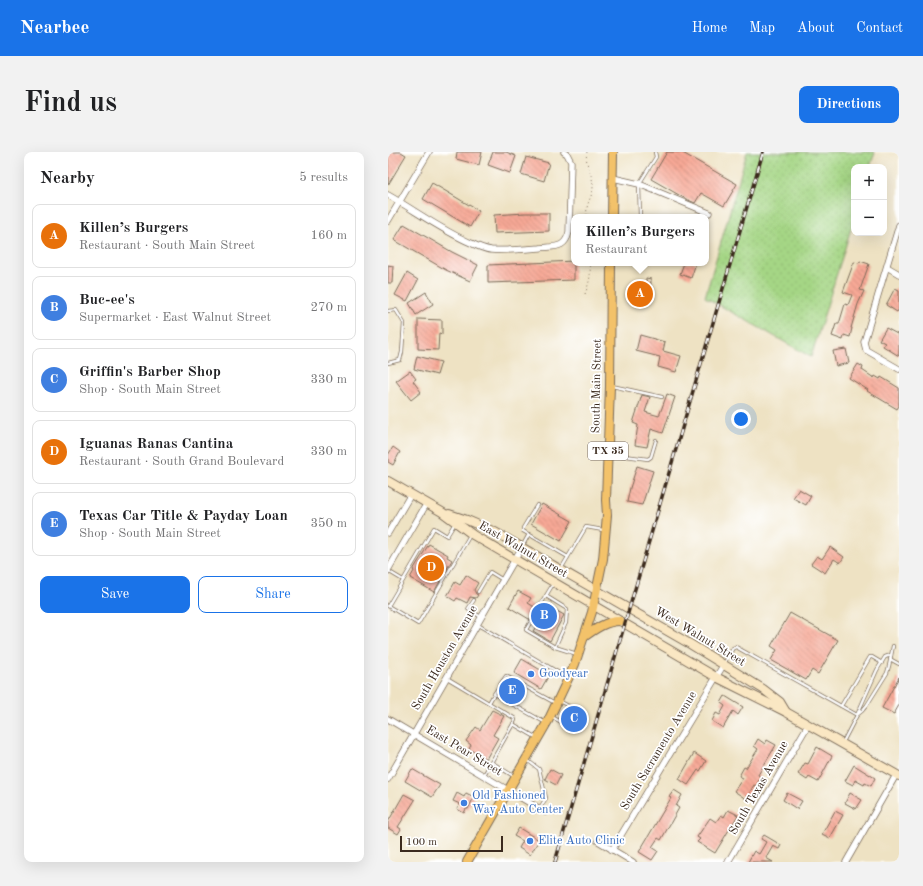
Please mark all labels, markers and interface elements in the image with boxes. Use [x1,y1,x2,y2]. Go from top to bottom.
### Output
text: Nearbee [20,19,89,38]
text: Home [692,21,727,35]
text: Map [749,21,775,35]
text: About [797,21,834,35]
text: Contact [856,21,903,35]
button: Directions [799,86,899,123]
text: Find us [24,90,117,118]
map controls [851,164,887,236]
button: + [851,164,887,200]
text: Nearby [40,170,95,187]
text: 5 results [299,171,348,184]
button: − [851,200,887,236]
popup [571,214,709,266]
text: Killen’s Burgers [79,221,188,236]
text: Killen’s Burgers [585,225,695,240]
text: A [49,229,59,242]
text: 160 m [310,229,347,242]
text: Restaurant · South Main Street [79,239,255,252]
text: Restaurant [585,243,648,256]
pin: A [627,279,653,309]
text: Buc-ee's [79,293,135,308]
text: B [49,301,59,314]
text: 270 m [310,301,347,314]
text: Supermarket · East Walnut Street [79,311,271,324]
street label: South Main Street [590,339,604,433]
text: Griffin's Barber Shop [79,365,221,380]
text: C [50,373,58,386]
text: 330 m [310,373,347,386]
text: Shop · South Main Street [79,383,221,396]
your location [731,409,751,429]
text: Iguanas Ranas Cantina [79,437,233,452]
road number: TX 35 [588,442,628,460]
text: D [49,445,59,458]
text: 330 m [310,445,347,458]
text: Restaurant · South Grand Boulevard [79,455,284,468]
text: Texas Car Title & Payday Loan [79,509,288,524]
text: E [50,517,58,530]
text: 350 m [310,517,347,530]
street label: East Walnut Street [477,520,569,580]
text: Shop · South Main Street [79,527,221,540]
pin: D [418,553,444,583]
button: Save [40,576,190,613]
button: Share [198,576,348,613]
pin: B [531,601,557,631]
street label: South Houston Avenue [410,603,480,713]
street label: West Walnut Street [653,605,747,669]
place label: Goodyear [539,668,588,680]
marker: Goodyear [526,669,536,679]
pin: E [499,676,525,706]
street label: South Sacramento Avenue [619,689,700,813]
pin: C [561,704,587,734]
street label: East Pear Street [424,724,504,778]
street label: South Texas Avenue [727,739,791,837]
place label: Old Fashioned Way Auto Center [472,790,563,816]
marker: Old Fashioned Way Auto Center [459,798,469,808]
scale bar [400,834,503,853]
place label: Elite Auto Clinic [538,835,624,847]
marker: Elite Auto Clinic [525,836,535,846]
text: 100 m [406,837,437,848]

